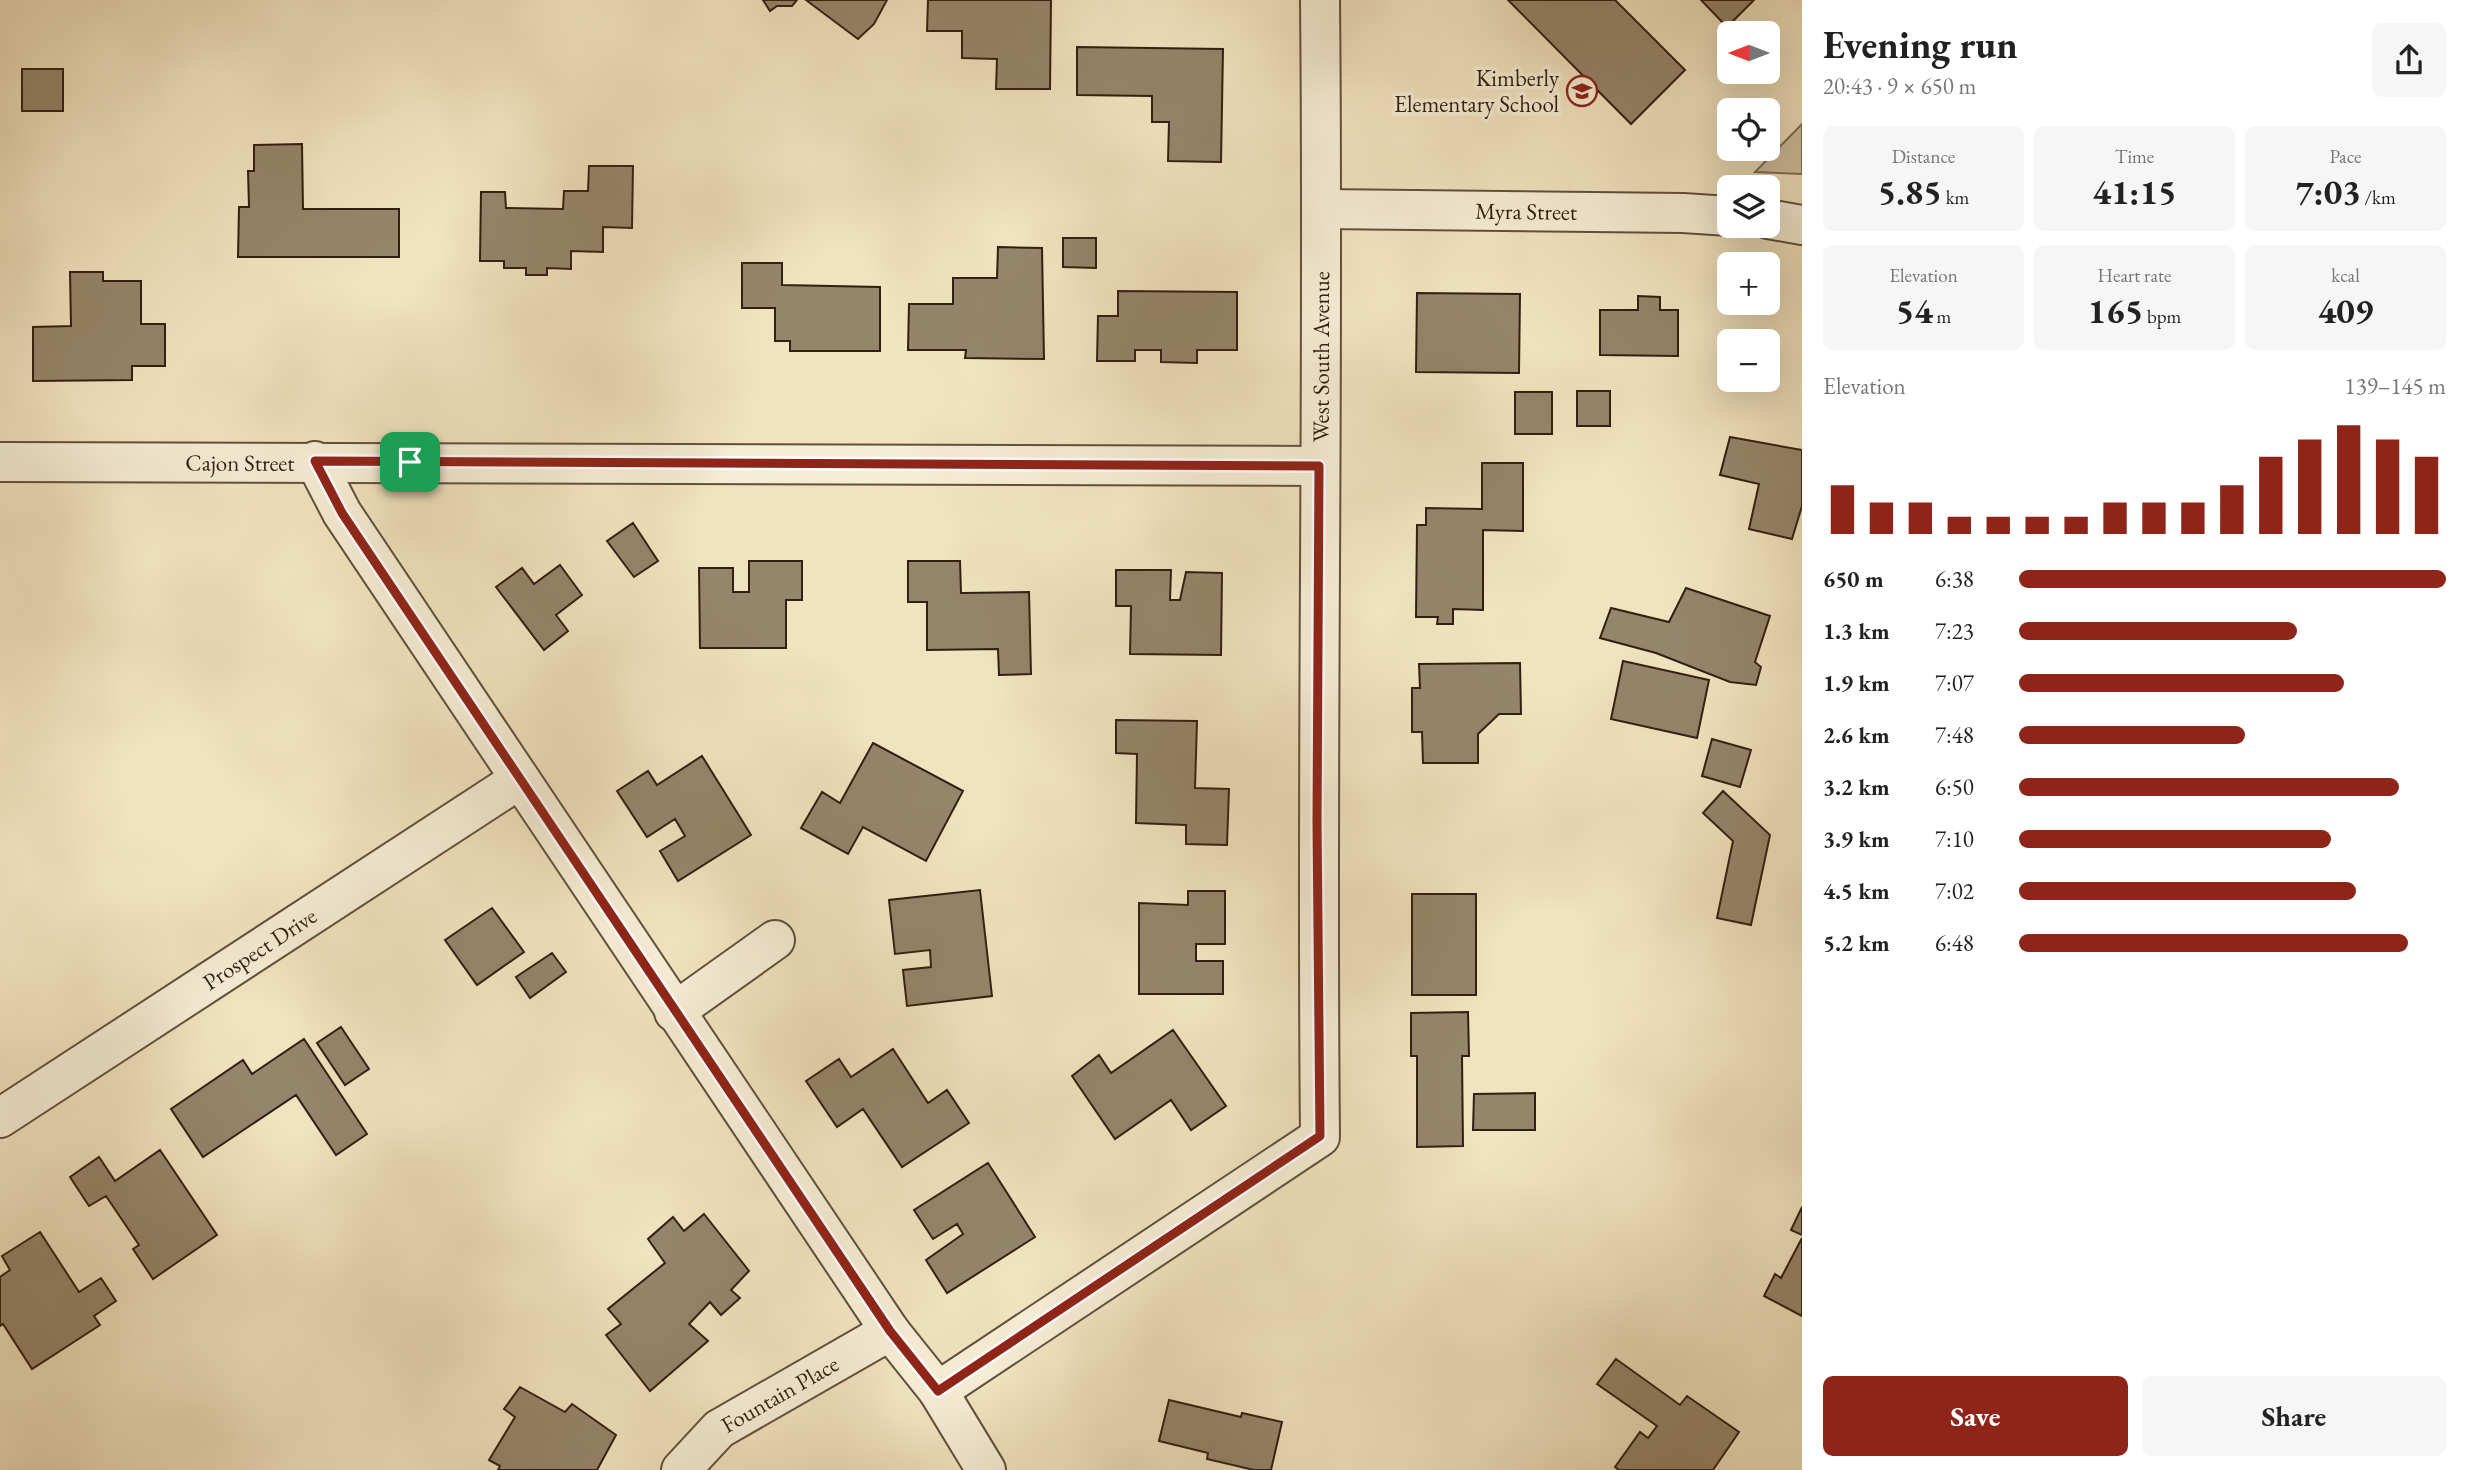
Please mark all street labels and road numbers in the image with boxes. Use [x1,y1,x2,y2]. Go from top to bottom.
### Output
street label: Myra Street [1475,196,1578,227]
street label: West South Avenue [1306,271,1336,442]
street label: Cajon Street [185,448,295,478]
street label: Prospect Drive [197,901,322,997]
street label: Fountain Place [716,1349,844,1440]

